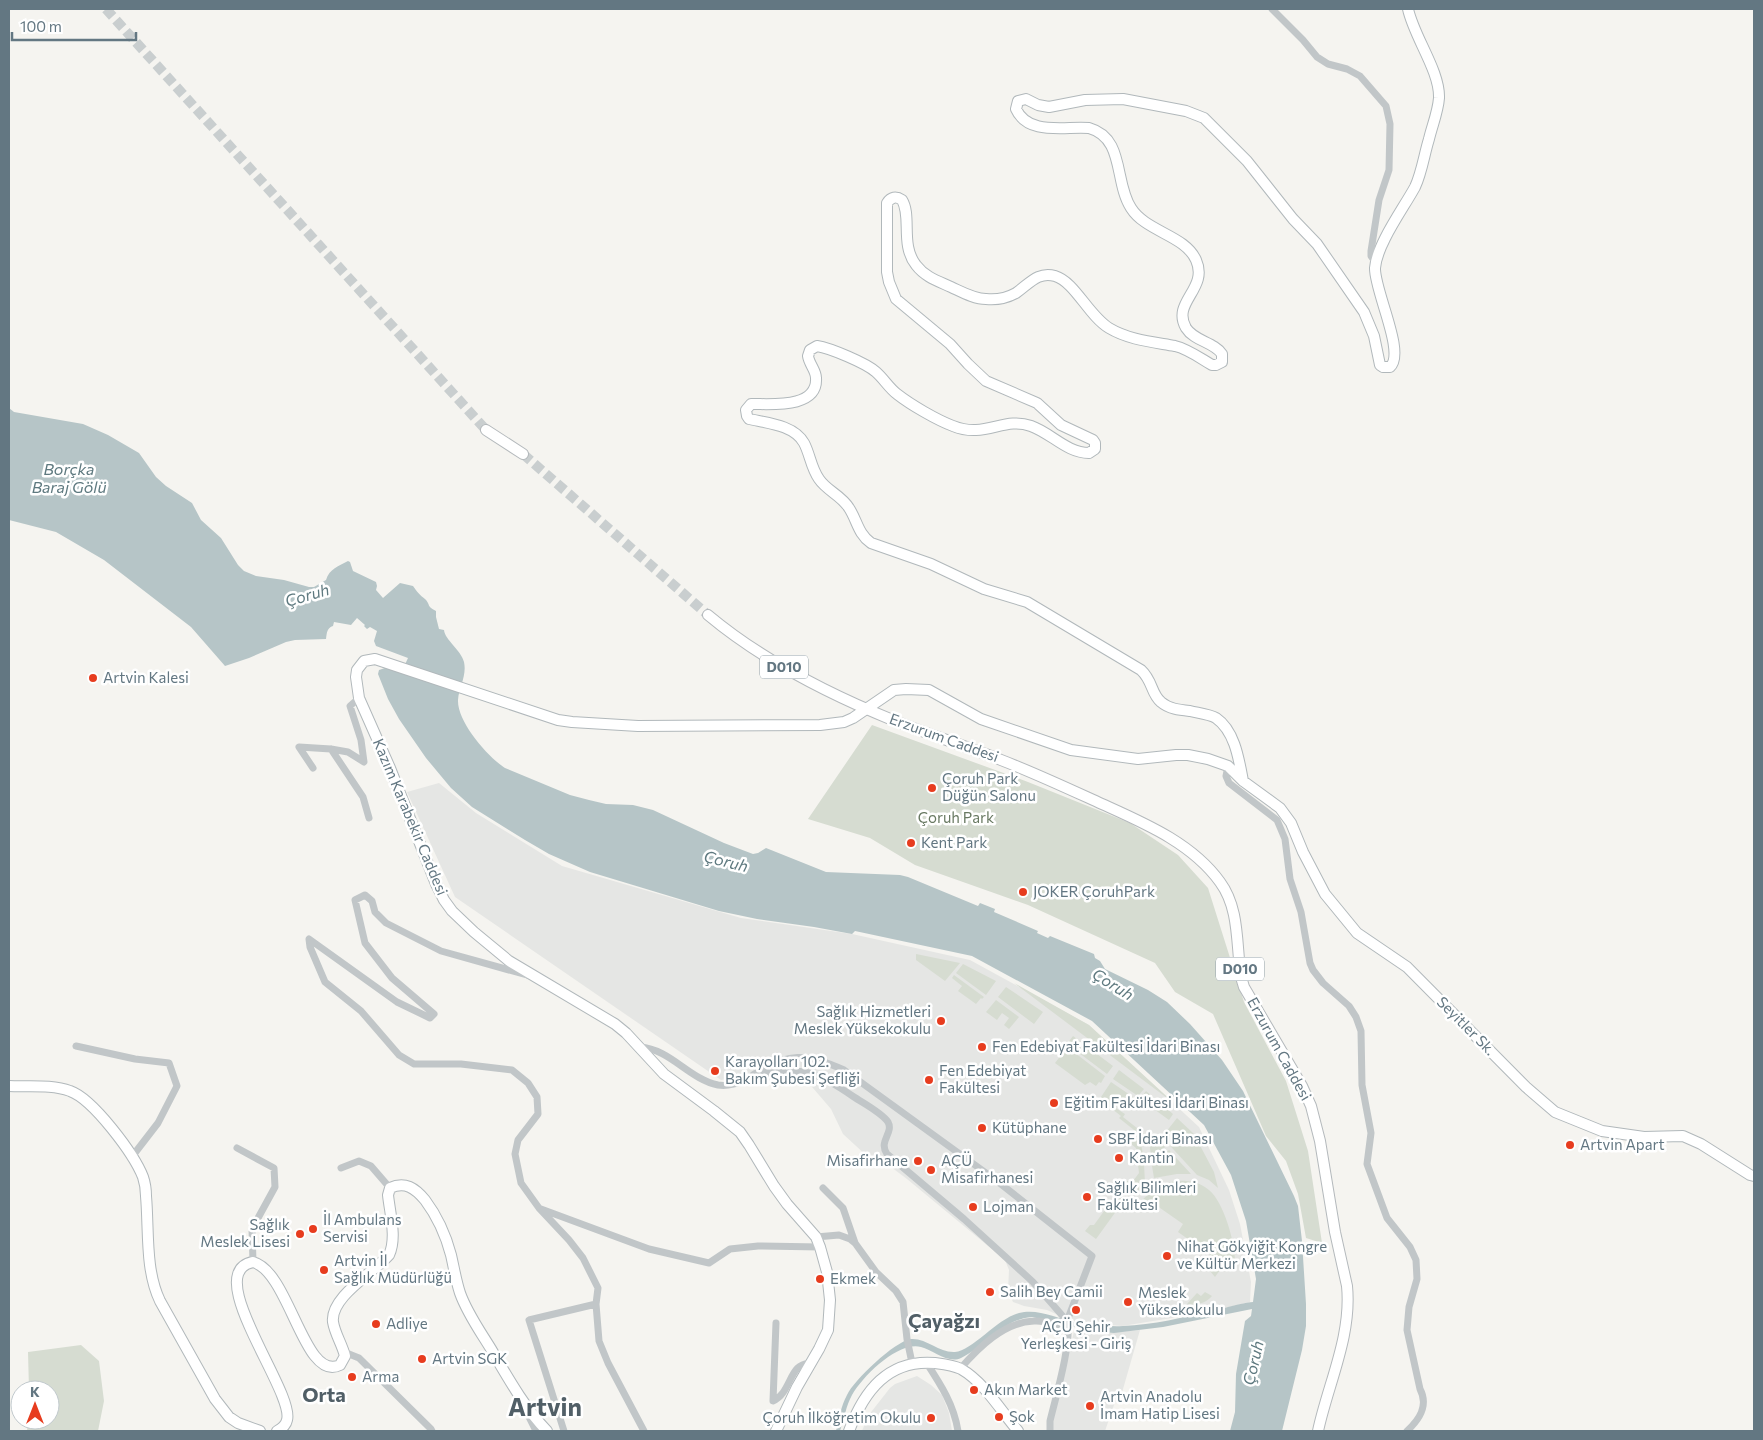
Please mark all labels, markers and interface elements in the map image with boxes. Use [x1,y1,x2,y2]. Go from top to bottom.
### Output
scale bar [12,10,136,42]
text: 100 m [20,17,62,35]
water label: Borçka Baraj Gölü [32,459,106,496]
water label: Çoruh [283,579,331,610]
road number: D010 [760,656,808,679]
place label: Artvin Kalesi [103,668,189,686]
marker: Artvin Kalesi [87,672,99,684]
street label: Erzurum Caddesi [887,709,1002,765]
street label: Kazım Karabekir Caddesi [370,736,452,898]
place label: Çoruh Park Düğün Salonu [942,769,1036,804]
marker: Çoruh Park Düğün Salonu [926,782,938,794]
park label: Çoruh Park [918,808,994,826]
place label: Kent Park [921,833,987,851]
marker: Kent Park [905,837,917,849]
water label: Çoruh [702,846,750,875]
place label: JOKER ÇoruhPark [1033,882,1155,900]
marker: JOKER ÇoruhPark [1017,886,1029,898]
road number: D010 [1216,958,1264,981]
water label: Çoruh [1089,964,1137,1004]
street label: Seyitler Sk. [1434,992,1500,1058]
street label: Erzurum Caddesi [1244,994,1316,1103]
place label: Sağlık Hizmetleri Meslek Yüksekokulu [794,1002,931,1037]
marker: Sağlık Hizmetleri Meslek Yüksekokulu [935,1015,947,1027]
place label: Fen Edebiyat Fakültesi İdari Binası [992,1037,1220,1055]
marker: Fen Edebiyat Fakültesi İdari Binası [976,1041,988,1053]
place label: Karayolları 102. Bakım Şubesi Şefliği [725,1052,860,1087]
place label: Fen Edebiyat Fakültesi [939,1061,1026,1096]
marker: Karayolları 102. Bakım Şubesi Şefliği [709,1065,721,1077]
marker: Fen Edebiyat Fakültesi [923,1074,935,1086]
place label: Eğitim Fakültesi İdari Binası [1064,1093,1249,1111]
marker: Eğitim Fakültesi İdari Binası [1048,1097,1060,1109]
place label: Kütüphane [992,1118,1067,1136]
marker: Kütüphane [976,1122,988,1134]
place label: SBF İdari Binası [1108,1129,1212,1147]
marker: SBF İdari Binası [1092,1133,1104,1145]
place label: Artvin Apart [1580,1135,1665,1153]
marker: Artvin Apart [1564,1139,1576,1151]
place label: Kantin [1129,1148,1174,1166]
place label: Misafirhane [826,1151,908,1169]
place label: AÇÜ Misafirhanesi [941,1151,1033,1186]
marker: Kantin [1113,1152,1125,1164]
marker: Misafirhane [912,1155,924,1167]
marker: AÇÜ Misafirhanesi [925,1164,937,1176]
place label: Sağlık Bilimleri Fakültesi [1097,1178,1196,1213]
marker: Sağlık Bilimleri Fakültesi [1081,1191,1093,1203]
place label: Lojman [983,1197,1034,1215]
marker: Lojman [967,1201,979,1213]
place label: İl Ambulans Servisi [323,1210,402,1245]
place label: Sağlık Meslek Lisesi [200,1215,290,1250]
marker: İl Ambulans Servisi [307,1223,319,1235]
marker: Sağlık Meslek Lisesi [294,1228,306,1240]
place label: Nihat Gökyiğit Kongre ve Kültür Merkezi [1177,1237,1327,1272]
marker: Nihat Gökyiğit Kongre ve Kültür Merkezi [1161,1250,1173,1262]
place label: Artvin İl Sağlık Müdürlüğü [334,1251,452,1286]
marker: Artvin İl Sağlık Müdürlüğü [318,1264,330,1276]
place label: Ekmek [830,1269,876,1287]
marker: Ekmek [814,1273,826,1285]
place label: Salih Bey Camii [1000,1282,1103,1300]
place label: Meslek Yüksekokulu [1138,1283,1224,1318]
marker: Salih Bey Camii [984,1286,996,1298]
marker: Meslek Yüksekokulu [1122,1296,1134,1308]
marker: AÇÜ Şehir Yerleşkesi - Giriş [1070,1304,1082,1316]
district label: Çayağzı [908,1308,980,1332]
place label: Adliye [386,1314,428,1332]
place label: AÇÜ Şehir Yerleşkesi - Giriş [1021,1317,1132,1352]
marker: Adliye [370,1318,382,1330]
water label: Çoruh [1238,1339,1267,1387]
place label: Artvin SGK [432,1349,507,1367]
marker: Artvin SGK [416,1353,428,1365]
place label: Arma [362,1367,399,1385]
marker: Arma [346,1371,358,1383]
north arrow [10,1380,60,1430]
place label: Akın Market [984,1380,1068,1398]
district label: Orta [302,1382,346,1406]
text: K [30,1383,40,1400]
marker: Akın Market [968,1384,980,1396]
place label: Artvin Anadolu İmam Hatip Lisesi [1100,1387,1220,1422]
district label: Artvin [508,1391,582,1421]
marker: Artvin Anadolu İmam Hatip Lisesi [1084,1400,1096,1412]
place label: Şok [1009,1407,1035,1425]
place label: Çoruh İlköğretim Okulu [763,1408,921,1426]
marker: Şok [993,1411,1005,1423]
marker: Çoruh İlköğretim Okulu [925,1412,937,1424]

